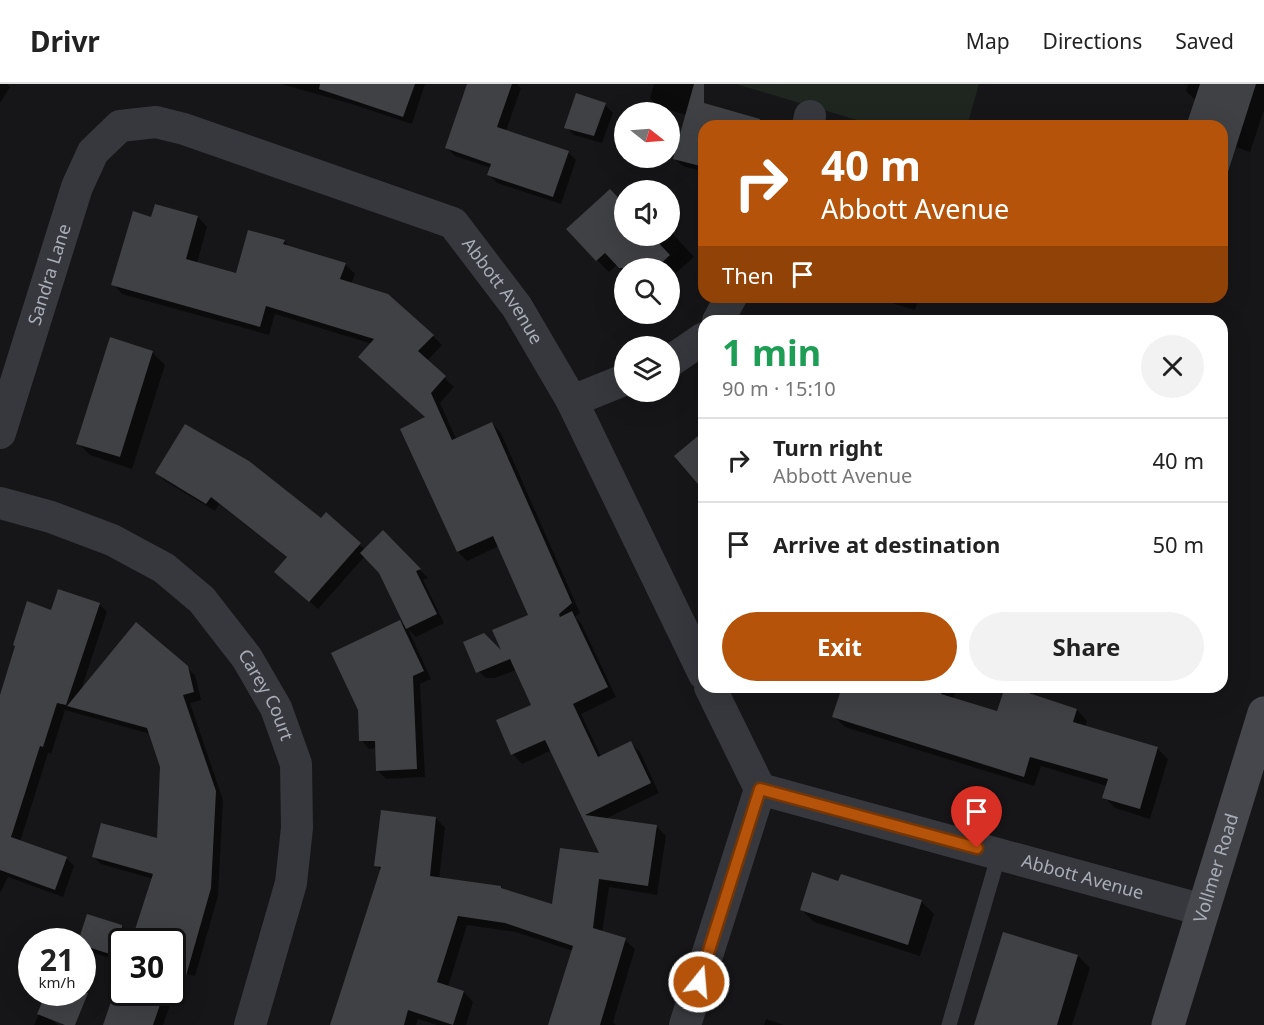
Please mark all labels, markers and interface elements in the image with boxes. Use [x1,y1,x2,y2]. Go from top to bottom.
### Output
text: Drivr [30,22,100,60]
text: Map [966,27,1010,55]
text: Directions [1043,27,1142,55]
text: Saved [1175,27,1234,55]
north arrow [614,102,680,168]
map controls [614,102,680,402]
text: 40 m [821,136,921,193]
icon: right [722,144,800,222]
button: sound [614,180,680,246]
text: Abbott Avenue [821,190,1009,227]
street label: Sandra Lane [22,221,76,328]
street label: Abbott Avenue [457,232,549,348]
button: search [614,258,680,324]
icon: arrive [786,258,819,291]
text: Then [722,260,774,290]
text: 1 min [722,328,821,377]
button: close [1141,335,1204,398]
button: layers [614,336,680,402]
text: 90 m · 15:10 [722,375,836,402]
text: Turn right [773,432,883,462]
icon: right [722,444,755,477]
text: 40 m [1153,445,1204,475]
text: Abbott Avenue [773,462,912,489]
icon: arrive [722,528,755,561]
text: Arrive at destination [773,529,1000,559]
text: 50 m [1153,529,1204,559]
button: Exit [722,612,957,681]
button: Share [969,612,1204,681]
street label: Carey Court [233,644,300,744]
pin [951,786,1002,848]
icon: arrive [960,795,993,828]
street label: Vollmer Road [1187,810,1243,926]
street label: Abbott Avenue [1019,848,1147,904]
speed limit sign: 30 [108,928,186,1006]
text: 21 [40,939,74,980]
position arrow [667,950,731,1014]
text: km/h [39,972,75,992]

